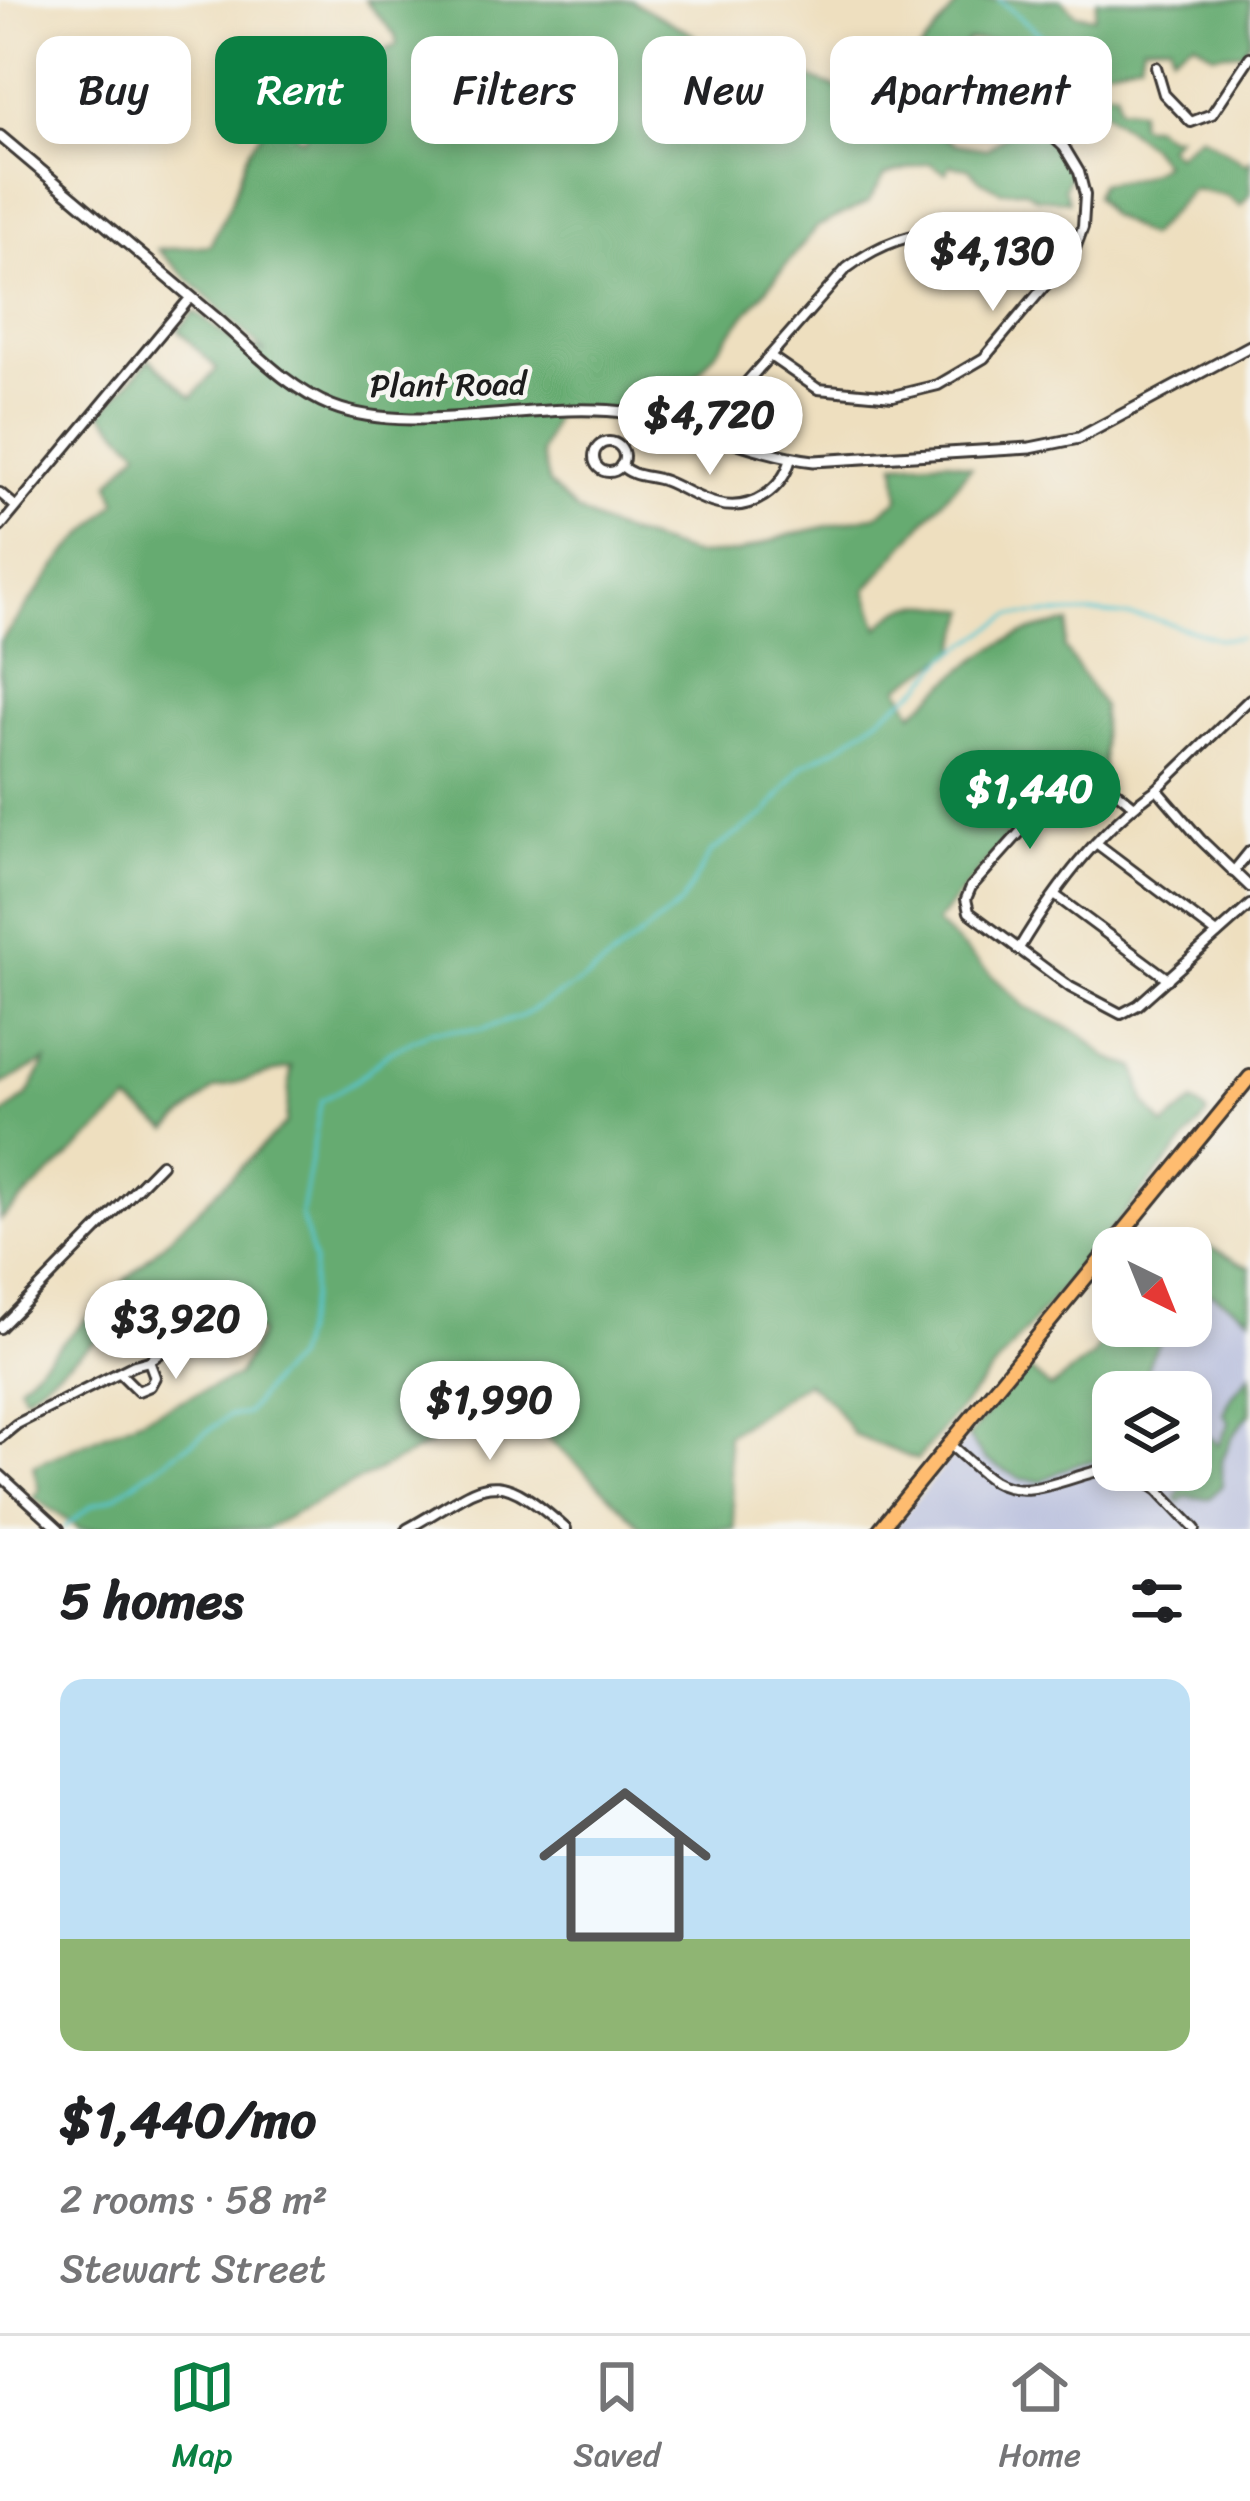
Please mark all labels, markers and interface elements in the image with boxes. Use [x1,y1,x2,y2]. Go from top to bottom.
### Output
chip: Buy [36,36,191,144]
chip: Rent [215,36,387,144]
chip: Filters [411,36,618,144]
chip: New [642,36,806,144]
chip: Apartment [830,36,1112,144]
pin: $4,130 [895,212,1091,314]
text: $4,130 [931,216,1055,285]
street label: Plant Road [369,355,529,415]
pin: $4,720 [612,376,808,478]
text: $4,720 [645,380,775,449]
pin: $1,440 [932,750,1128,852]
text: $1,440 [967,754,1093,823]
north arrow [1092,1227,1212,1347]
map controls [1092,1227,1212,1491]
pin: $3,920 [78,1280,274,1382]
text: $3,920 [111,1284,241,1353]
pin: $1,990 [392,1361,588,1463]
text: $1,990 [427,1365,553,1434]
button: layers [1092,1371,1212,1491]
text: 5 homes [60,1556,243,1646]
icon: filters [1124,1568,1190,1634]
icon: home [517,1757,733,1973]
text: $1,440/mo [60,2075,316,2165]
text: 2 rooms · 58 m² [60,2165,328,2234]
text: Stewart Street [60,2234,326,2303]
tab: Map [169,2354,235,2484]
tab: Saved [573,2354,660,2484]
tab: Home [998,2354,1081,2484]

